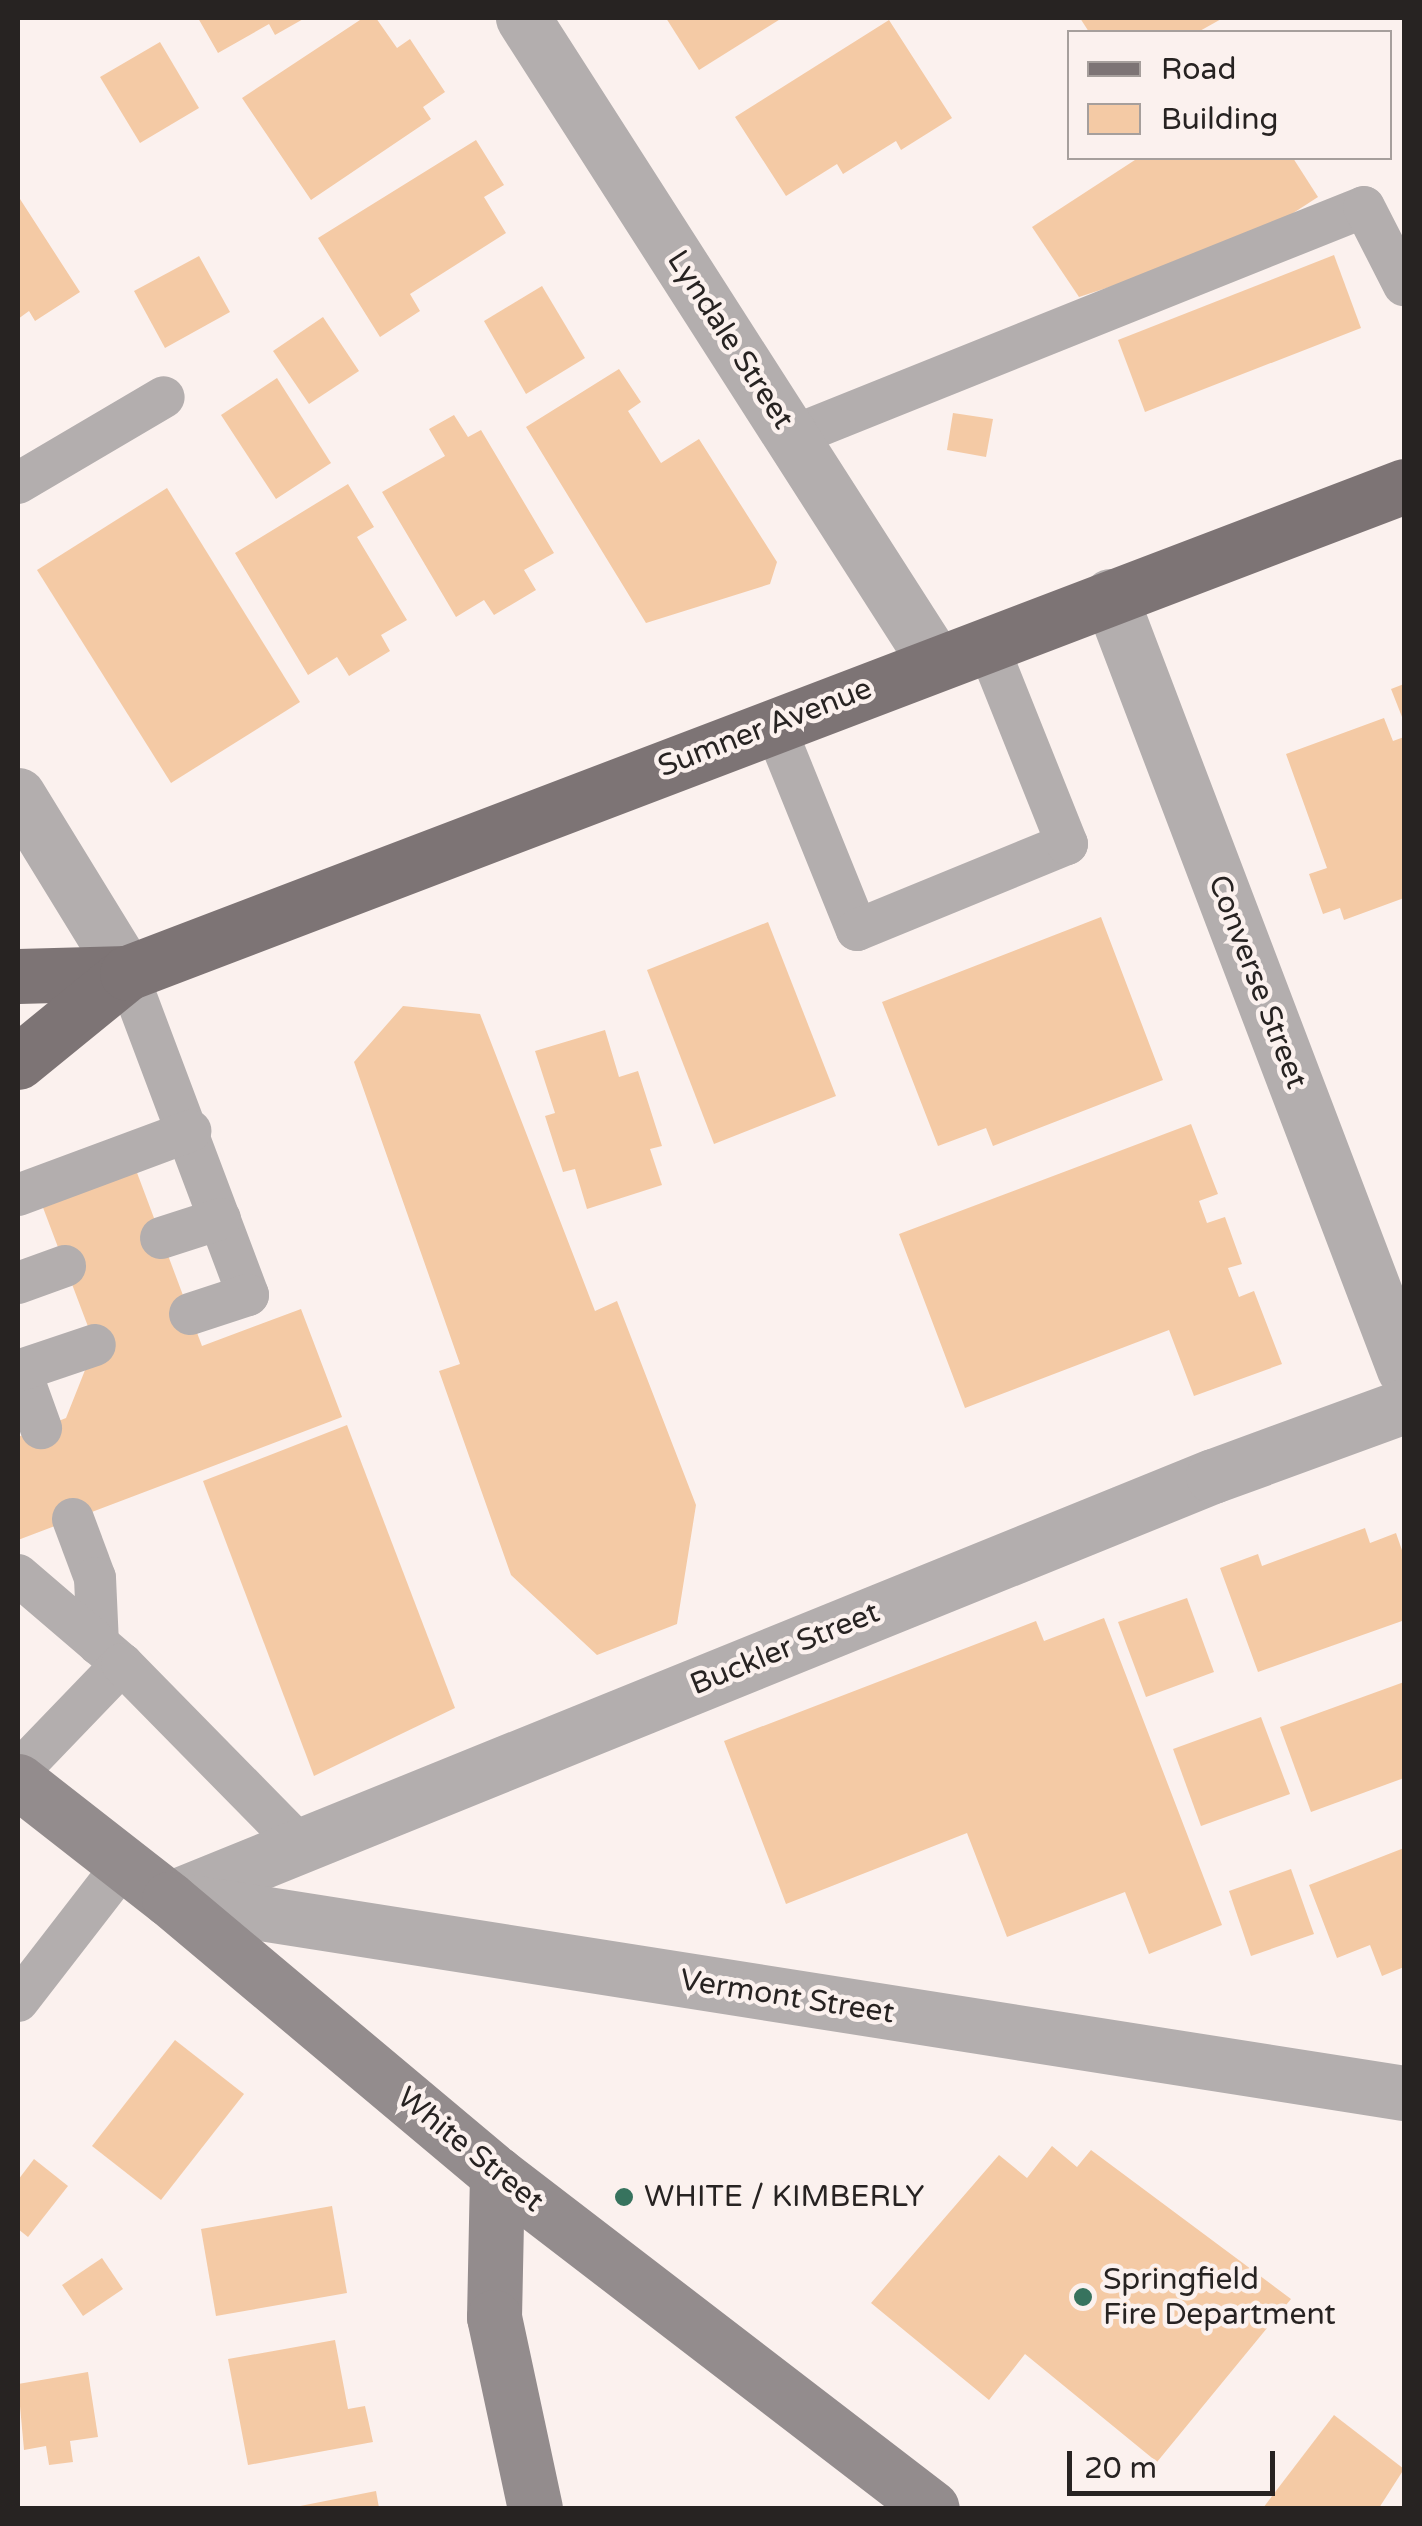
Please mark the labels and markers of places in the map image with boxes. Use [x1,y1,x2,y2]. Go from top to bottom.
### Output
place label: WHITE / KIMBERLY [644,2179,924,2215]
marker: WHITE / KIMBERLY [613,2186,635,2208]
place label: Springfield Fire Department [1103,2262,1336,2332]
marker: Springfield Fire Department [1072,2286,1094,2308]

